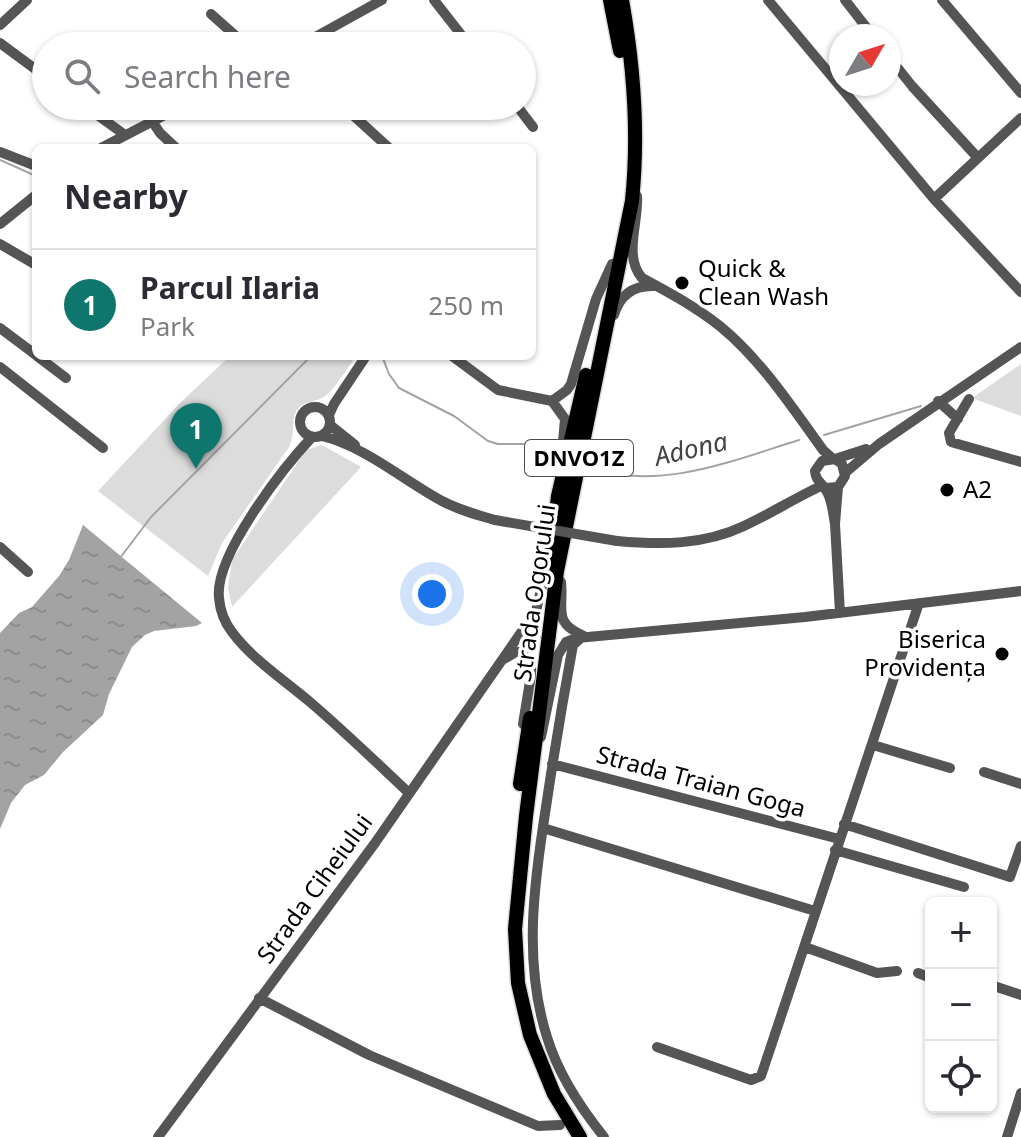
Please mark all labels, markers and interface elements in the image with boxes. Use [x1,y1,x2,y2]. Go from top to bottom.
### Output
north arrow [829,24,901,96]
search box [32,32,536,120]
icon: search [60,54,104,98]
text: Search here [124,56,291,97]
text: Nearby [64,173,188,219]
place label: Quick & Clean Wash [698,251,829,312]
text: Parcul Ilaria [140,267,320,308]
marker: Quick & Clean Wash [673,274,691,292]
text: 1 [83,287,97,323]
text: 250 m [428,287,504,323]
text: Park [140,308,195,344]
pin: 1 [170,403,222,469]
water label: Adona [649,422,731,474]
road number: DNVO1Z [525,440,633,476]
place label: A2 [963,472,992,505]
marker: A2 [938,481,956,499]
street label: Strada Ogorului [505,502,562,684]
your location [412,574,452,614]
place label: Biserica Providența [864,622,986,683]
marker: Biserica Providența [993,645,1011,663]
street label: Strada Traian Goga [593,737,810,824]
street label: Strada Ciheiului [248,807,379,969]
map controls [925,897,997,1113]
button: + [925,897,997,969]
button: − [925,969,997,1041]
button: locate [925,1041,997,1113]

